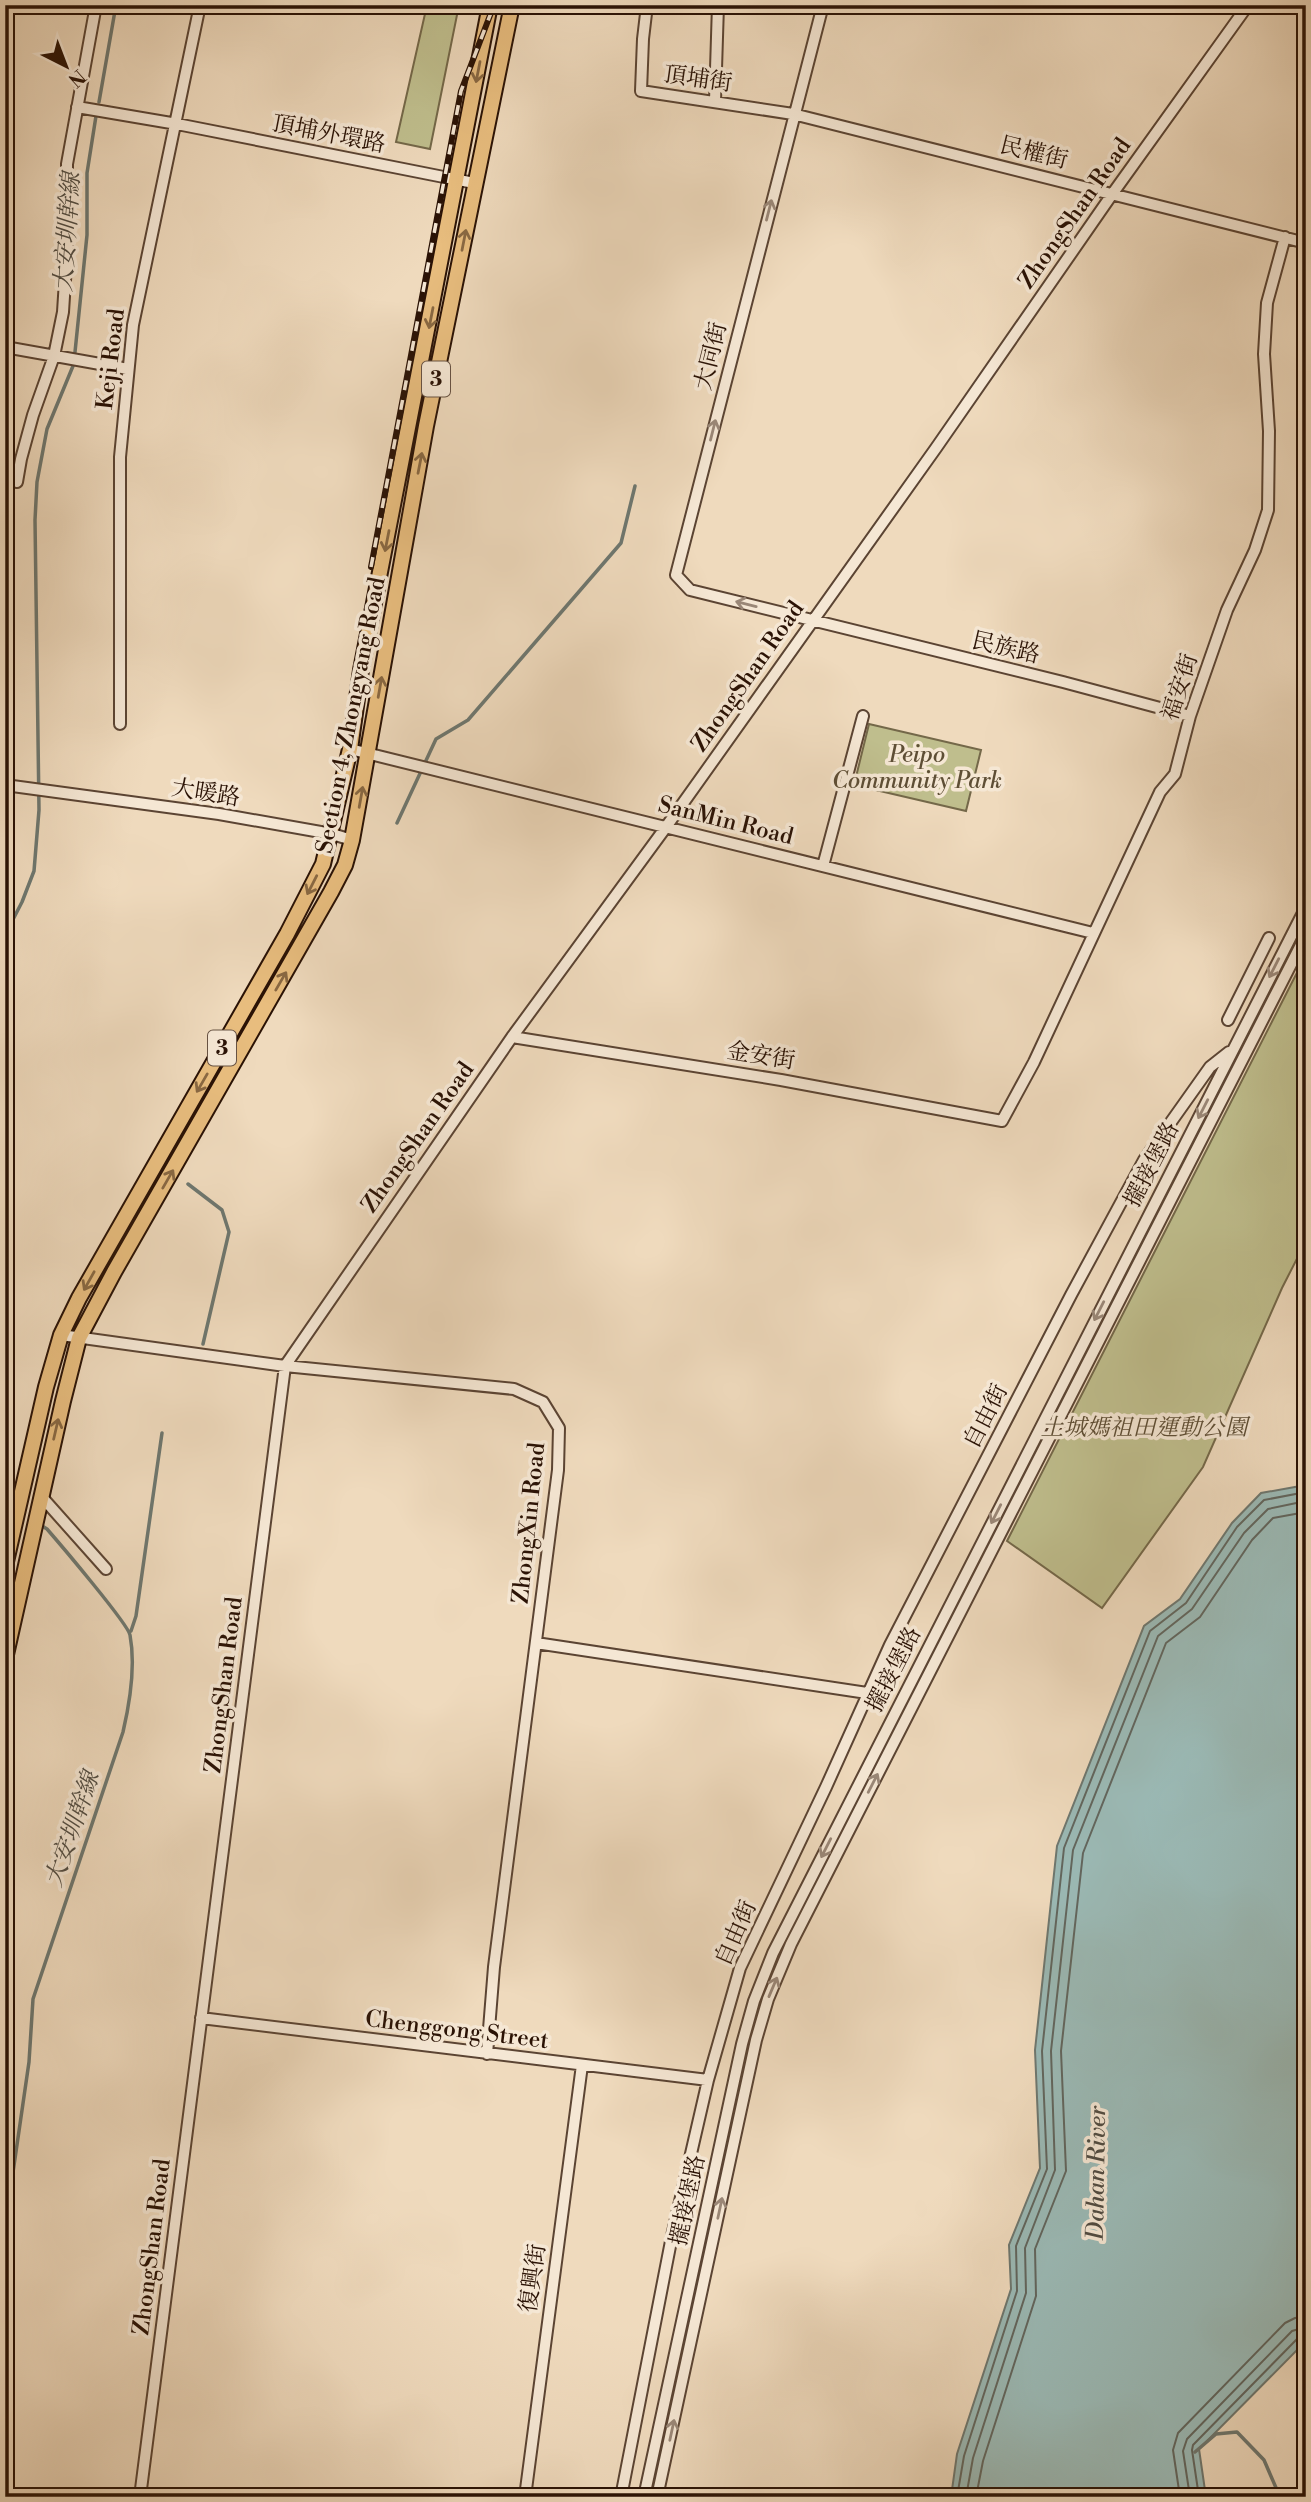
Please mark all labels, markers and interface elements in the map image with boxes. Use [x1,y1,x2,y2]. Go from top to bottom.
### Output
north arrow [32,32,102,102]
one-way arrow [470,60,484,83]
street label: 頂埔街 [662,60,734,98]
text: N [63,64,90,92]
street label: 頂埔外環路 [270,109,388,159]
street label: 民權街 [997,131,1071,175]
street label: ZhongShan Road [1012,133,1137,294]
water label: 大安圳幹線 [49,168,87,293]
one-way arrow [763,199,776,221]
one-way arrow [457,229,471,252]
one-way arrow [424,306,437,329]
street label: Keji Road [91,307,131,411]
street label: 大同街 [689,319,733,393]
road number: 3 [422,362,450,396]
one-way arrow [707,419,720,442]
one-way arrow [414,452,428,475]
one-way arrow [380,529,394,552]
street label: Section 4, Zhongyang Road [310,575,392,856]
street label: ZhongShan Road [685,596,810,757]
one-way arrow [735,597,758,610]
street label: 民族路 [969,627,1043,669]
street label: 福安街 [1156,650,1204,724]
one-way arrow [374,676,387,699]
park label: Peipo Community Park [832,741,1002,795]
street label: 大暖路 [170,774,242,812]
one-way arrow [355,786,368,809]
street label: SanMin Road [655,791,796,851]
one-way arrow [305,874,319,895]
one-way arrow [1267,957,1281,978]
one-way arrow [274,972,288,992]
road number: 3 [208,1030,236,1066]
street label: 金安街 [725,1037,797,1075]
street label: ZhongShan Road [355,1057,480,1218]
one-way arrow [195,1073,209,1093]
one-way arrow [1195,1098,1209,1119]
street label: 擺接堡路 [1119,1117,1185,1212]
one-way arrow [162,1169,175,1190]
one-way arrow [82,1270,95,1291]
one-way arrow [1091,1300,1105,1321]
street label: 自由街 [958,1379,1014,1454]
park label: 土城媽祖田運動公園 [1041,1414,1252,1442]
one-way arrow [50,1418,63,1441]
street label: ZhongXin Road [507,1441,551,1605]
one-way arrow [988,1503,1002,1524]
street label: ZhongShan Road [199,1595,249,1775]
street label: 擺接堡路 [861,1622,927,1717]
water label: 大安圳幹線 [39,1765,108,1891]
one-way arrow [867,1773,881,1794]
one-way arrow [818,1837,832,1858]
street label: 自由街 [709,1896,763,1971]
one-way arrow [768,1977,781,1998]
street label: Chenggong Street [364,2005,550,2055]
water label: Dahan River [1081,2105,1113,2241]
street label: 擺接堡路 [665,2152,711,2248]
street label: ZhongShan Road [127,2157,177,2337]
one-way arrow [713,2197,727,2220]
street label: 復興街 [514,2242,552,2314]
one-way arrow [665,2419,679,2442]

